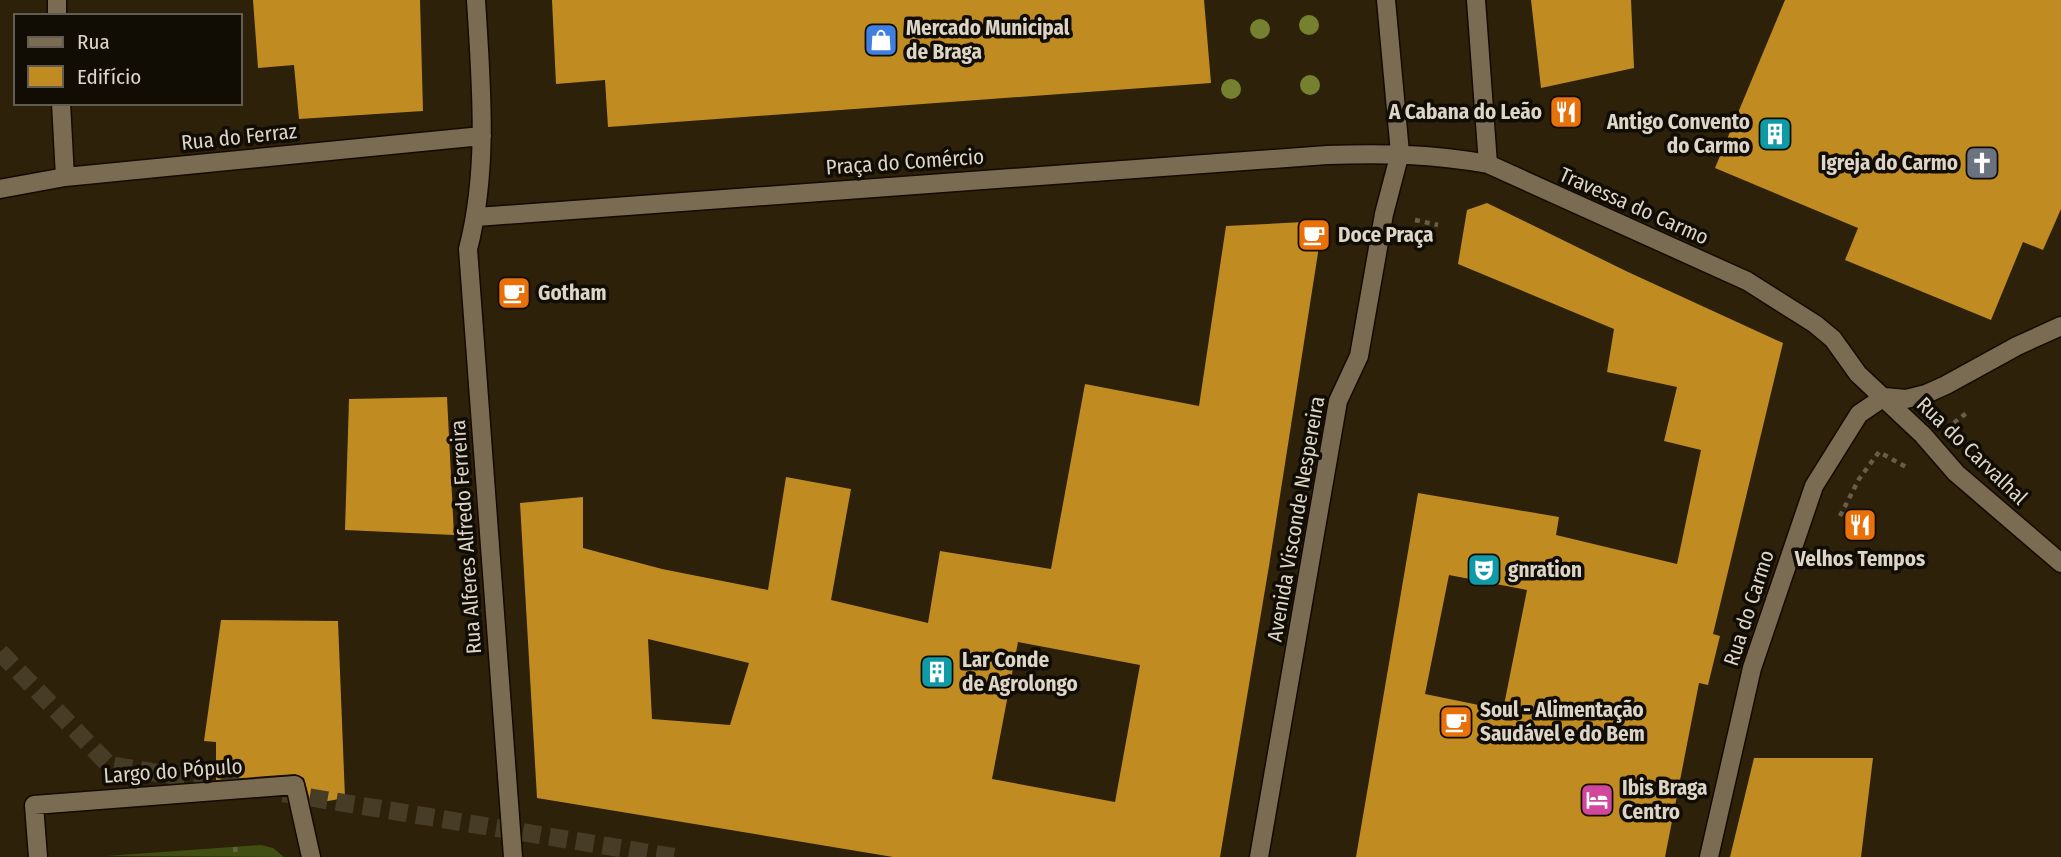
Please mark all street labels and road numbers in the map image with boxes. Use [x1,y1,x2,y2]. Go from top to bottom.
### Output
street label: Rua do Ferraz [180,118,298,156]
street label: Praça do Comércio [825,143,985,181]
street label: Travessa do Carmo [1555,161,1713,251]
street label: Rua do Carvalhal [1911,392,2033,511]
street label: Avenida Visconde Nespereira [1262,394,1330,644]
street label: Rua Alferes Alfredo Ferreira [445,419,487,655]
street label: Rua do Carmo [1718,547,1780,669]
street label: Largo do Pópulo [103,753,243,789]

